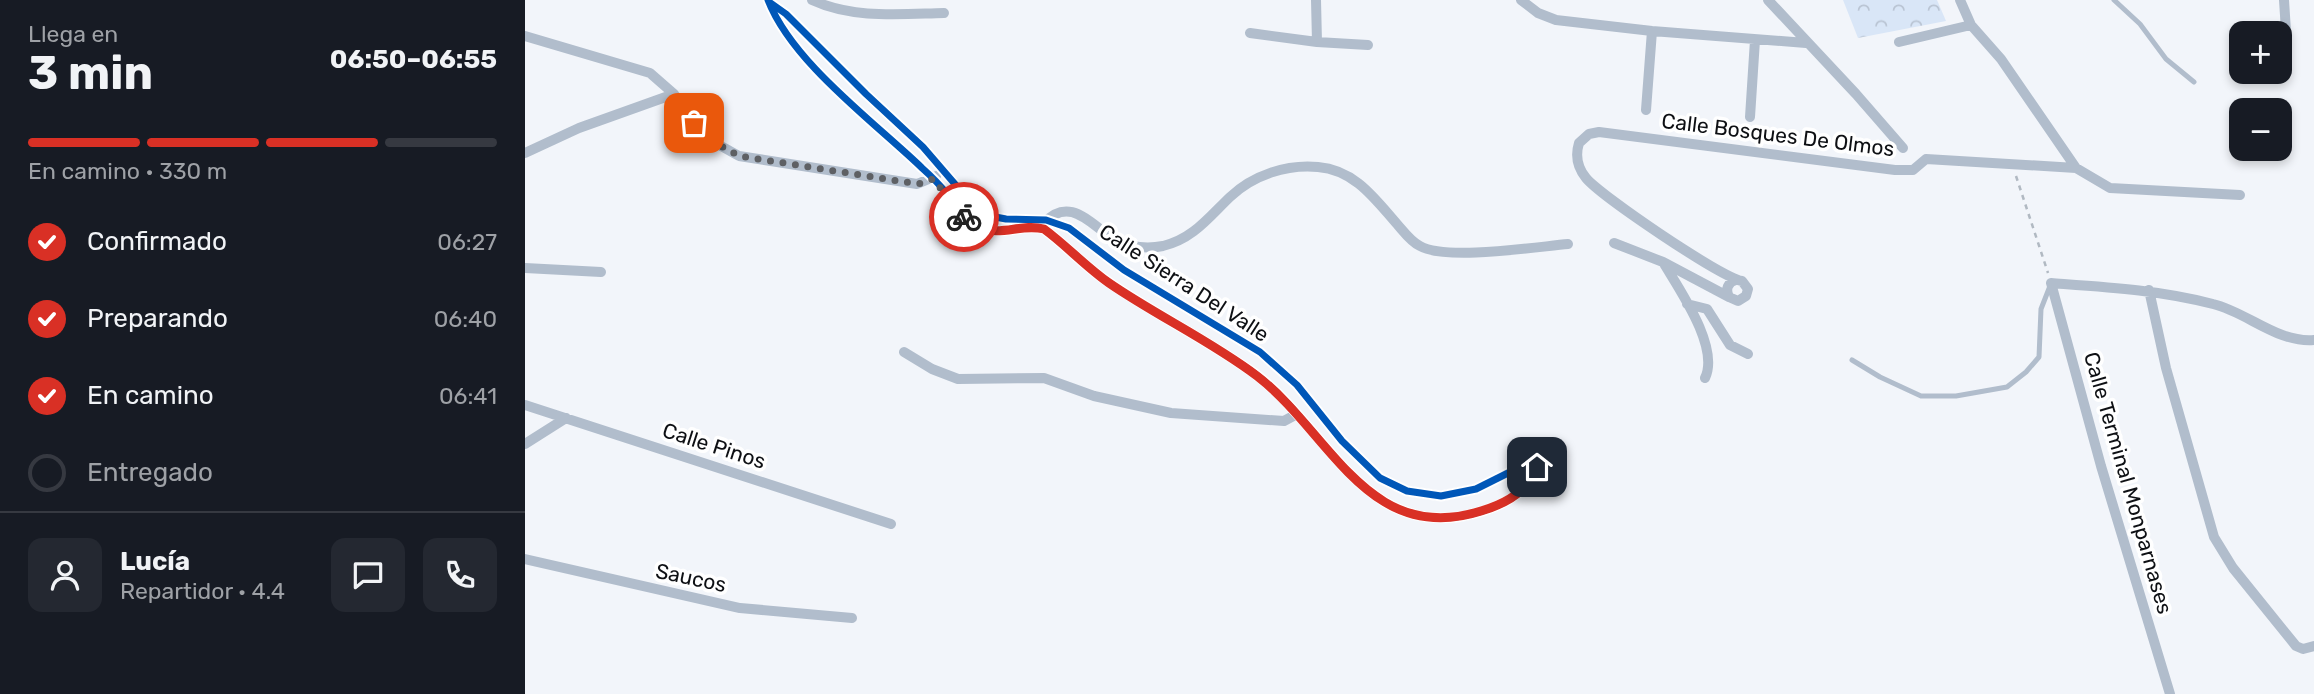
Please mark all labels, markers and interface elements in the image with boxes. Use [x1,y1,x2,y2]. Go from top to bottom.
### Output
text: Llega en [28,20,118,48]
map controls [2229,21,2292,161]
button: + [2229,21,2292,84]
text: 06:50–06:55 [330,44,497,75]
text: 3 min [28,46,153,101]
pin [664,93,724,153]
button: − [2229,98,2292,161]
icon: bag [675,104,713,142]
street label: Calle Bosques De Olmos [1660,108,1896,161]
text: En camino · 330 m [28,157,227,185]
courier [929,182,999,252]
icon: bike [945,198,983,236]
street label: Calle Sierra Del Valle [1095,218,1274,347]
icon: check [28,223,66,261]
text: Confirmado [87,226,227,257]
text: 06:27 [437,228,497,256]
icon: check [28,300,66,338]
text: Preparando [87,303,228,334]
text: 06:40 [434,305,497,333]
street label: Calle Terminal Monparnases [2079,349,2178,617]
icon: check [28,377,66,415]
text: En camino [87,380,214,411]
text: 06:41 [439,382,497,410]
street label: Calle Pinos [660,417,769,474]
pin [1507,437,1567,497]
icon: home [1518,448,1556,486]
text: Entregado [87,457,213,488]
button: person [28,538,102,612]
button: chat [331,538,405,612]
button: phone [423,538,497,612]
text: Lucía [120,546,190,577]
street label: Saucos [653,558,729,597]
text: Repartidor · 4.4 [120,577,285,605]

